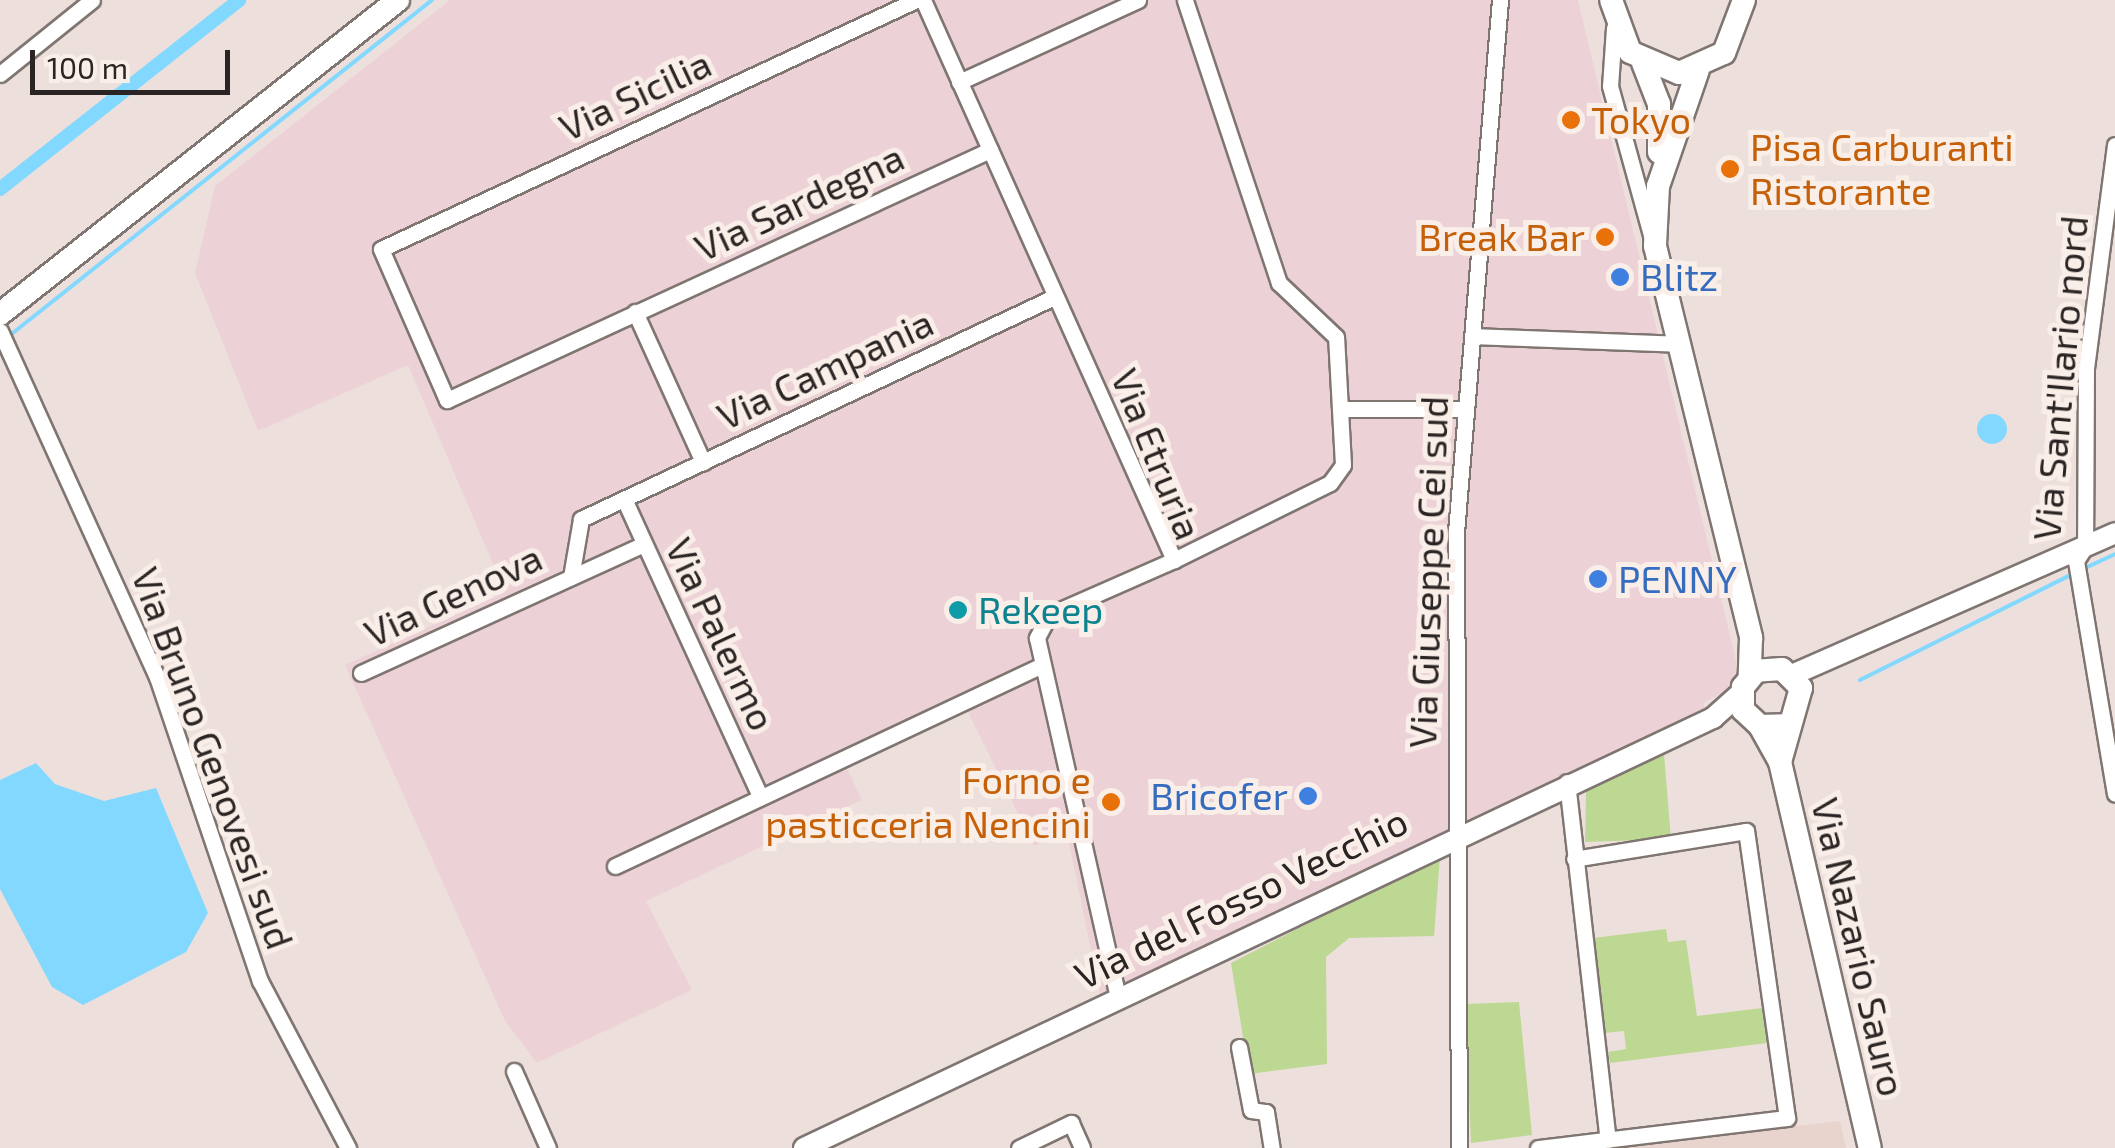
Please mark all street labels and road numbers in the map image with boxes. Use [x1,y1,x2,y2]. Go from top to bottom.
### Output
street label: Via Sicilia [552,40,718,150]
street label: Via Sardegna [687,134,911,270]
street label: Via Sant'Ilario nord [2023,214,2097,542]
street label: Via Campania [710,299,940,439]
street label: Via Etruria [1102,362,1212,546]
street label: Via Giuseppe Cei sud [1399,395,1457,749]
street label: Via Palermo [657,531,785,737]
street label: Via Genova [357,534,549,656]
street label: Via Bruno Genovesi sud [123,561,303,955]
street label: Via Nazario Sauro [1803,793,1915,1101]
street label: Via del Fosso Vecchio [1067,797,1415,999]

